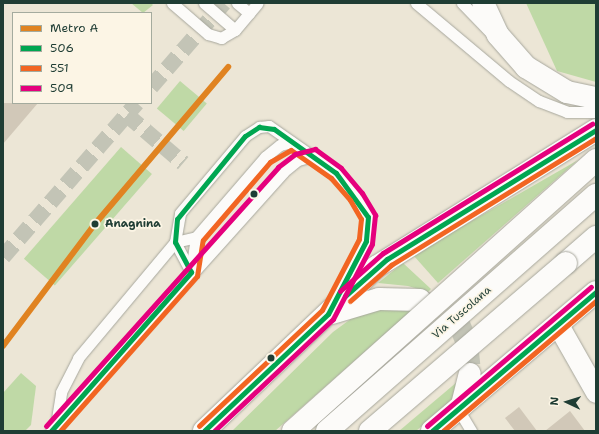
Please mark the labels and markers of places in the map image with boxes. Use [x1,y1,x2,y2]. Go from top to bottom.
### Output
unlabelled marker [249,189,259,199]
marker: Anagnina [88,217,102,231]
place label: Anagnina [105,217,161,231]
unlabelled marker [266,353,276,363]

